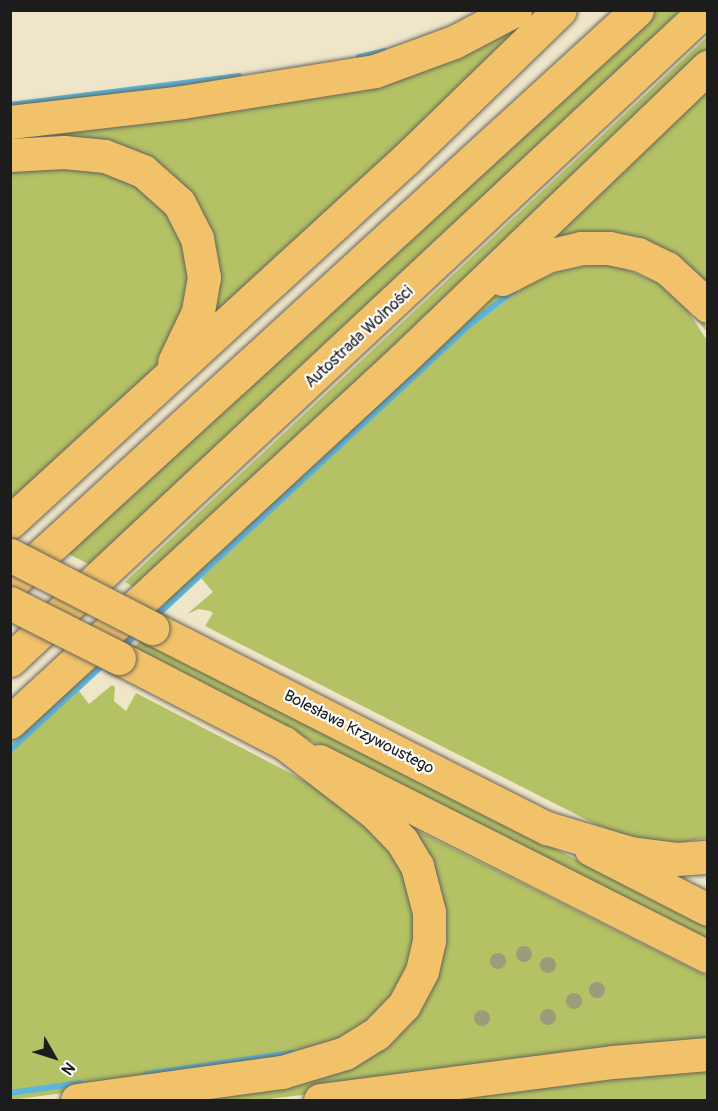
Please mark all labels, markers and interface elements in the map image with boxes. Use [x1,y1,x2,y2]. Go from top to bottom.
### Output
street label: Autostrada Wolności [301,282,417,392]
street label: Bolesława Krzywoustego [281,686,437,778]
north arrow [24,1027,84,1087]
text: N [57,1058,79,1079]

